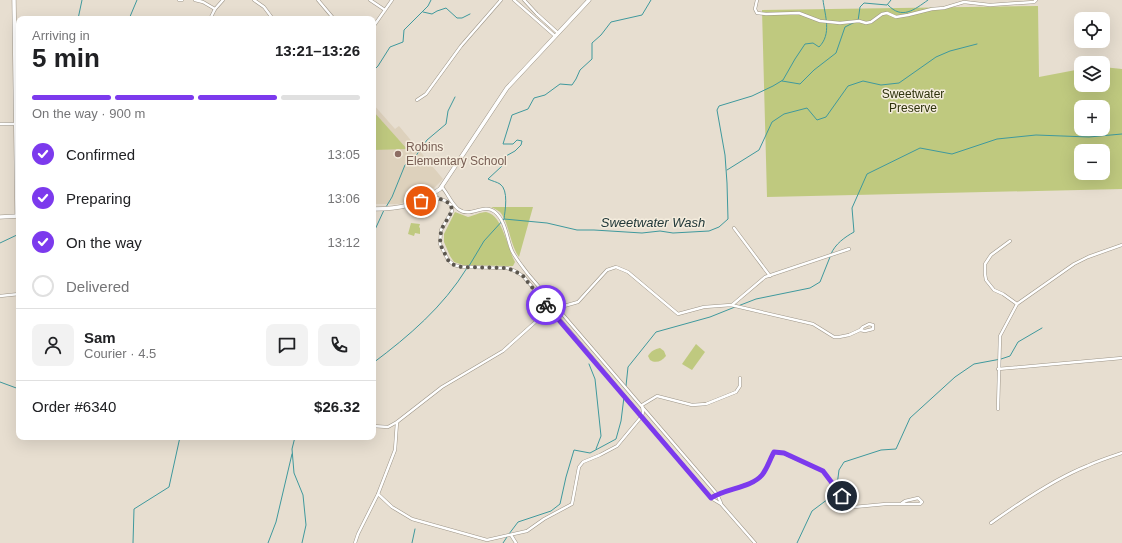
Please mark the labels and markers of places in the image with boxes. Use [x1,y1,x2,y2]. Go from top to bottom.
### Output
place label: Robins Elementary School [406,140,507,168]
marker: Robins Elementary School [393,149,403,159]
pin [404,184,438,218]
pin [825,479,859,513]

